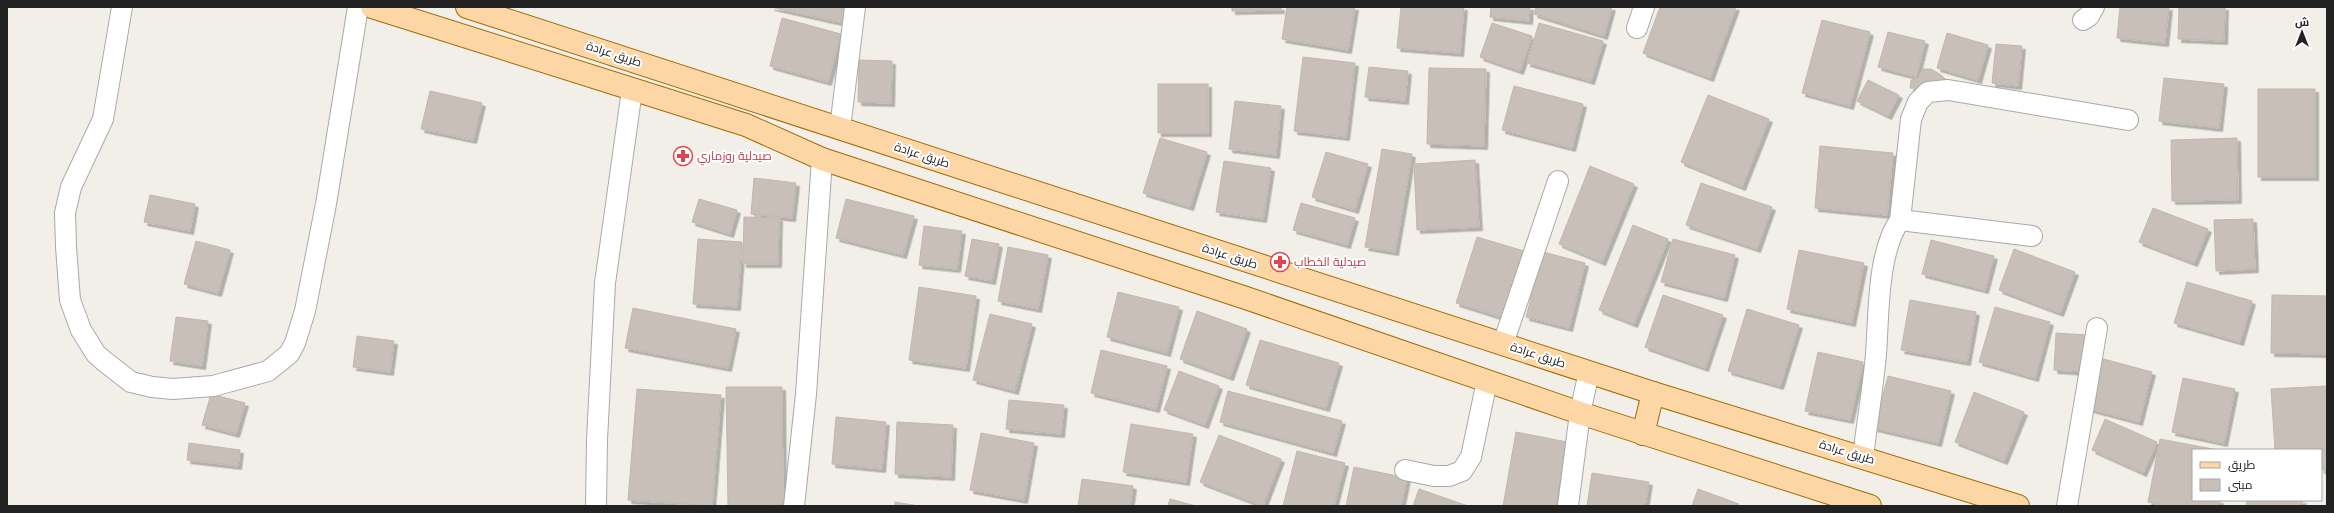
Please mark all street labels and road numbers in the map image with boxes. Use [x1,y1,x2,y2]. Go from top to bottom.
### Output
street label: طريق عرادة [585,38,643,70]
street label: طريق عرادة [893,139,951,171]
street label: طريق عرادة [1201,240,1259,272]
street label: طريق عرادة [1509,339,1567,371]
street label: طريق عرادة [1818,437,1877,467]

